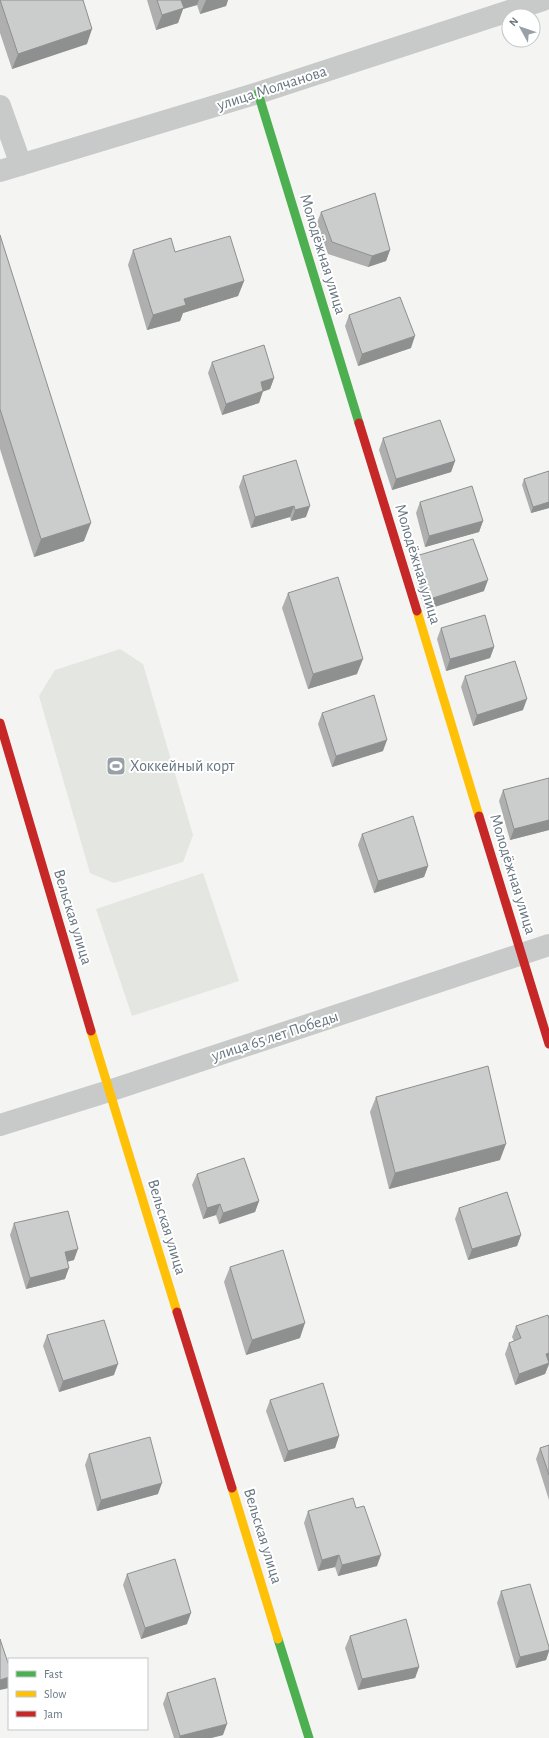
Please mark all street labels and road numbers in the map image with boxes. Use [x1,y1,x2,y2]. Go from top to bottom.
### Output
street label: улица Молчанова [214,63,329,114]
street label: Молодёжная улица [296,192,349,316]
street label: Молодёжная улица [391,502,444,626]
street label: Молодёжная улица [486,812,539,936]
street label: Вельская улица [50,867,95,967]
street label: улица 65 лет Победы [209,1008,341,1065]
street label: Вельская улица [144,1177,189,1277]
street label: Вельская улица [240,1486,285,1586]

